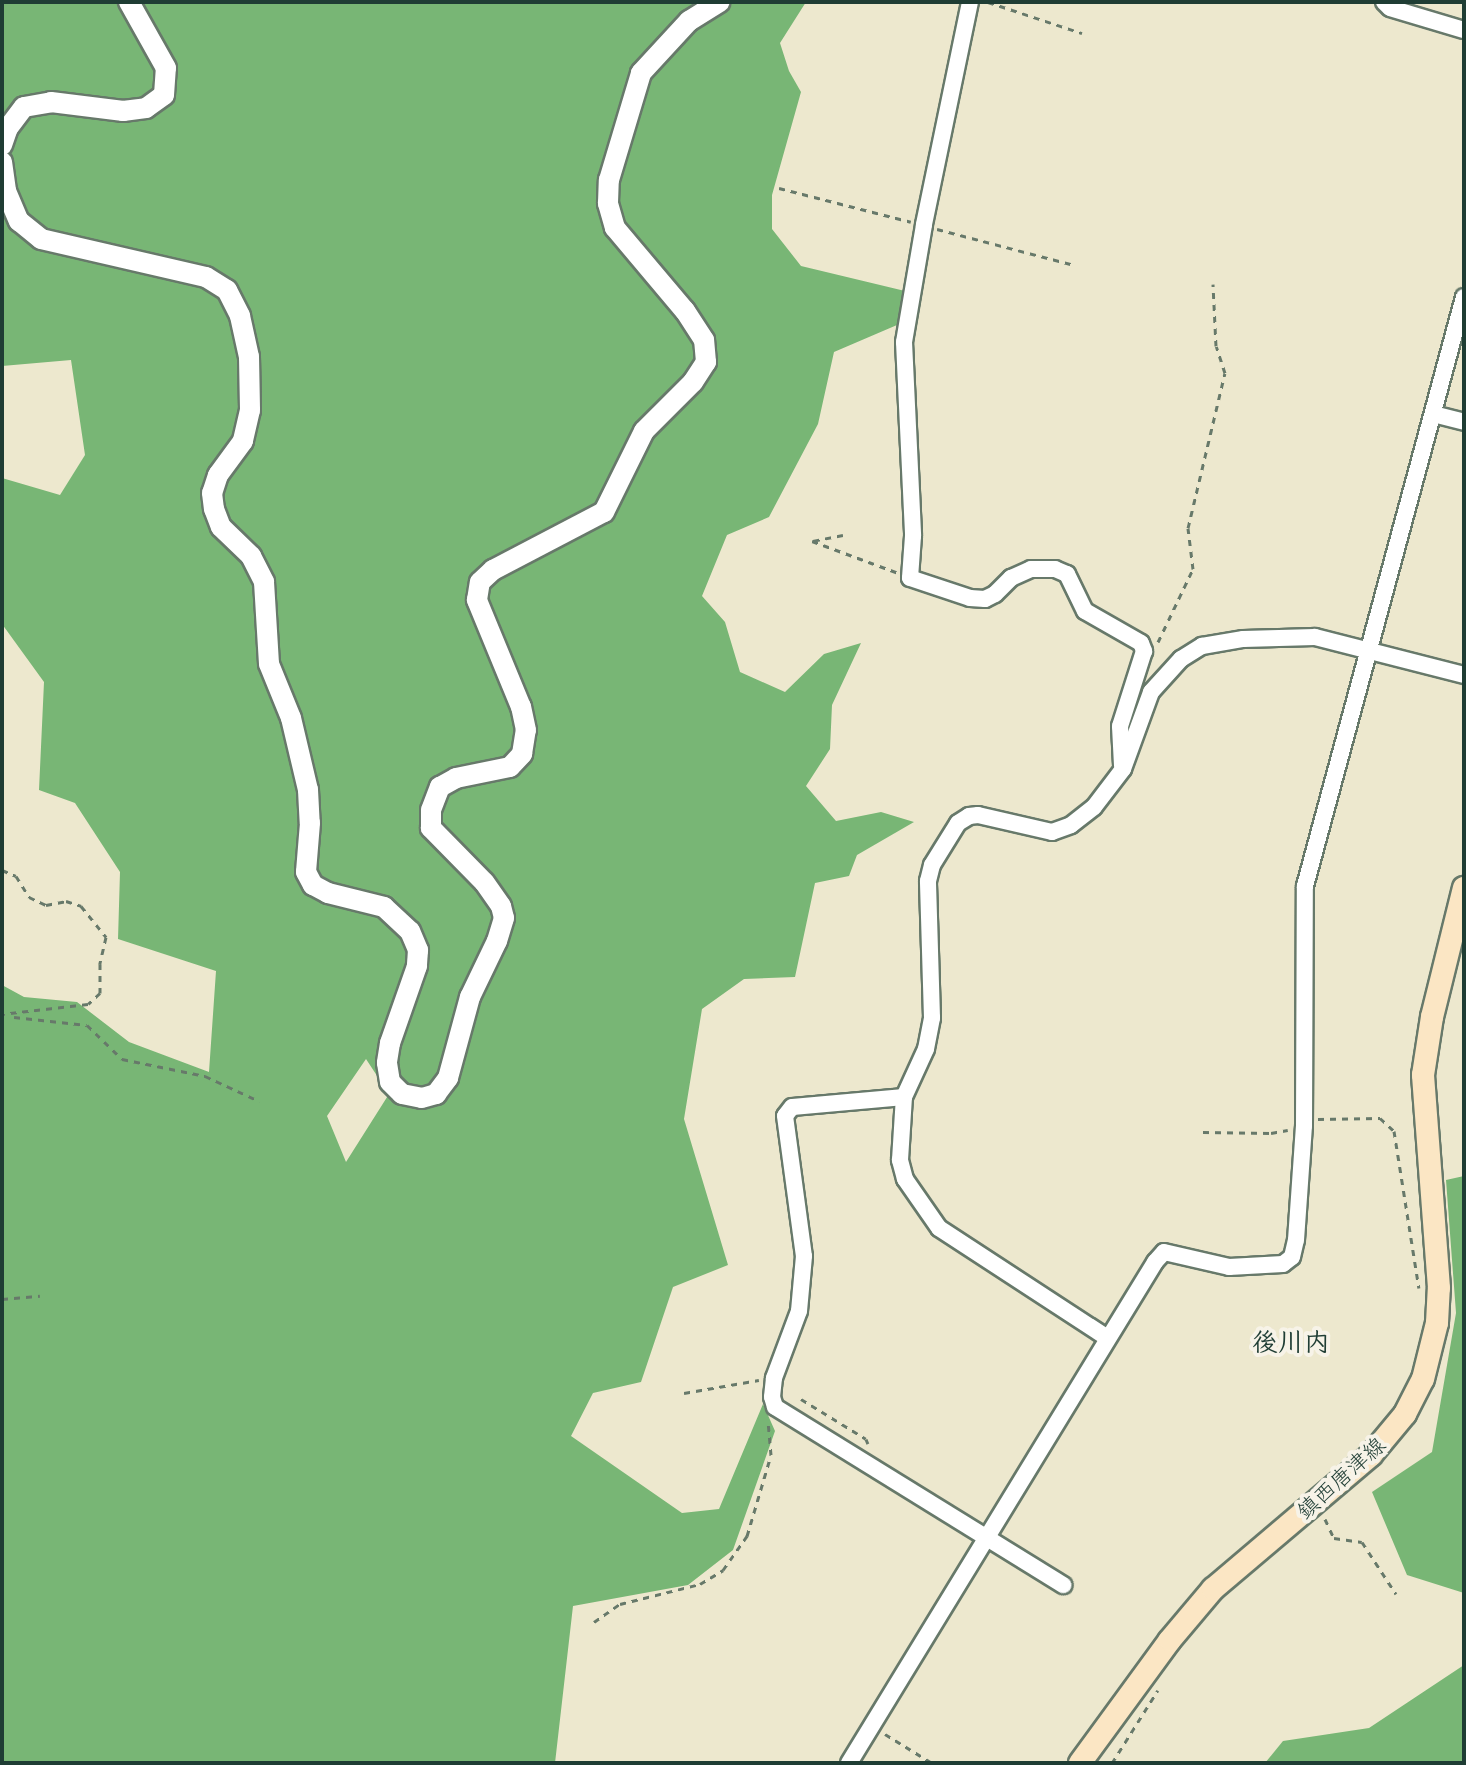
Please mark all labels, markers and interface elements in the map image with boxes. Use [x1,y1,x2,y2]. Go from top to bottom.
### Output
district label: 後川内 [1252,1326,1330,1358]
street label: 鎮西唐津線 [1291,1431,1391,1525]

